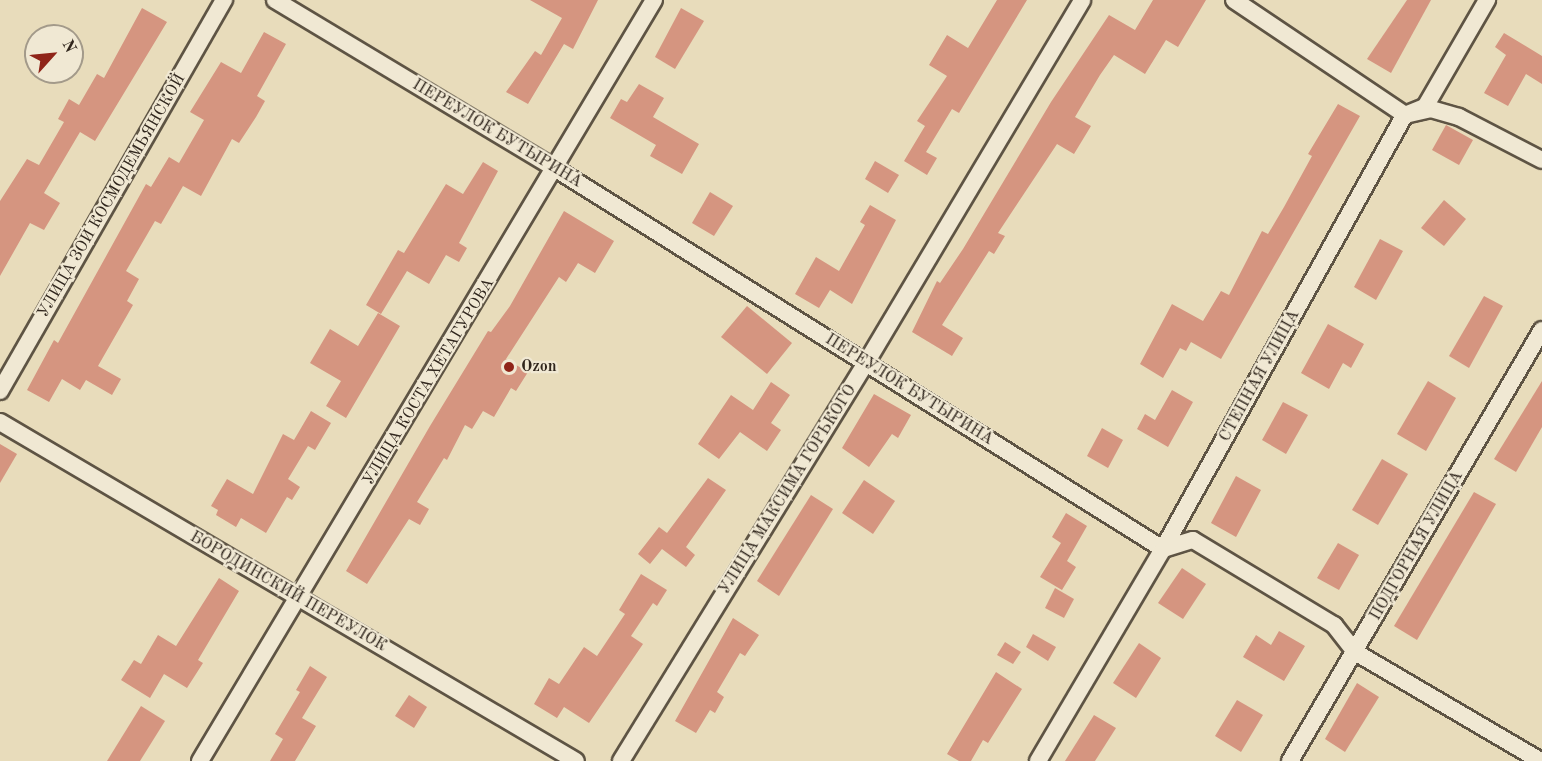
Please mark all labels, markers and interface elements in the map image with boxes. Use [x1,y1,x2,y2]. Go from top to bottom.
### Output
north arrow [24,24,84,84]
text: N [58,38,78,56]
street label: УЛИЦА ЗОИ КОСМОДЕМЬЯНСКОЙ [34,71,190,321]
street label: ПЕРЕУЛОК БУТЫРИНА [409,76,585,192]
street label: УЛИЦА КОСТА ХЕТАГУРОВА [359,275,499,489]
street label: СТЕПНАЯ УЛИЦА [1216,307,1304,445]
street label: ПЕРЕУЛОК БУТЫРИНА [821,330,997,450]
place label: Ozon [521,357,557,377]
marker: Ozon [502,360,516,374]
street label: УЛИЦА МАКСИМА ГОРЬКОГО [715,381,861,599]
street label: ПОДГОРНАЯ УЛИЦА [1366,468,1468,624]
street label: БОРОДИНСКИЙ ПЕРЕУЛОК [186,528,390,656]

